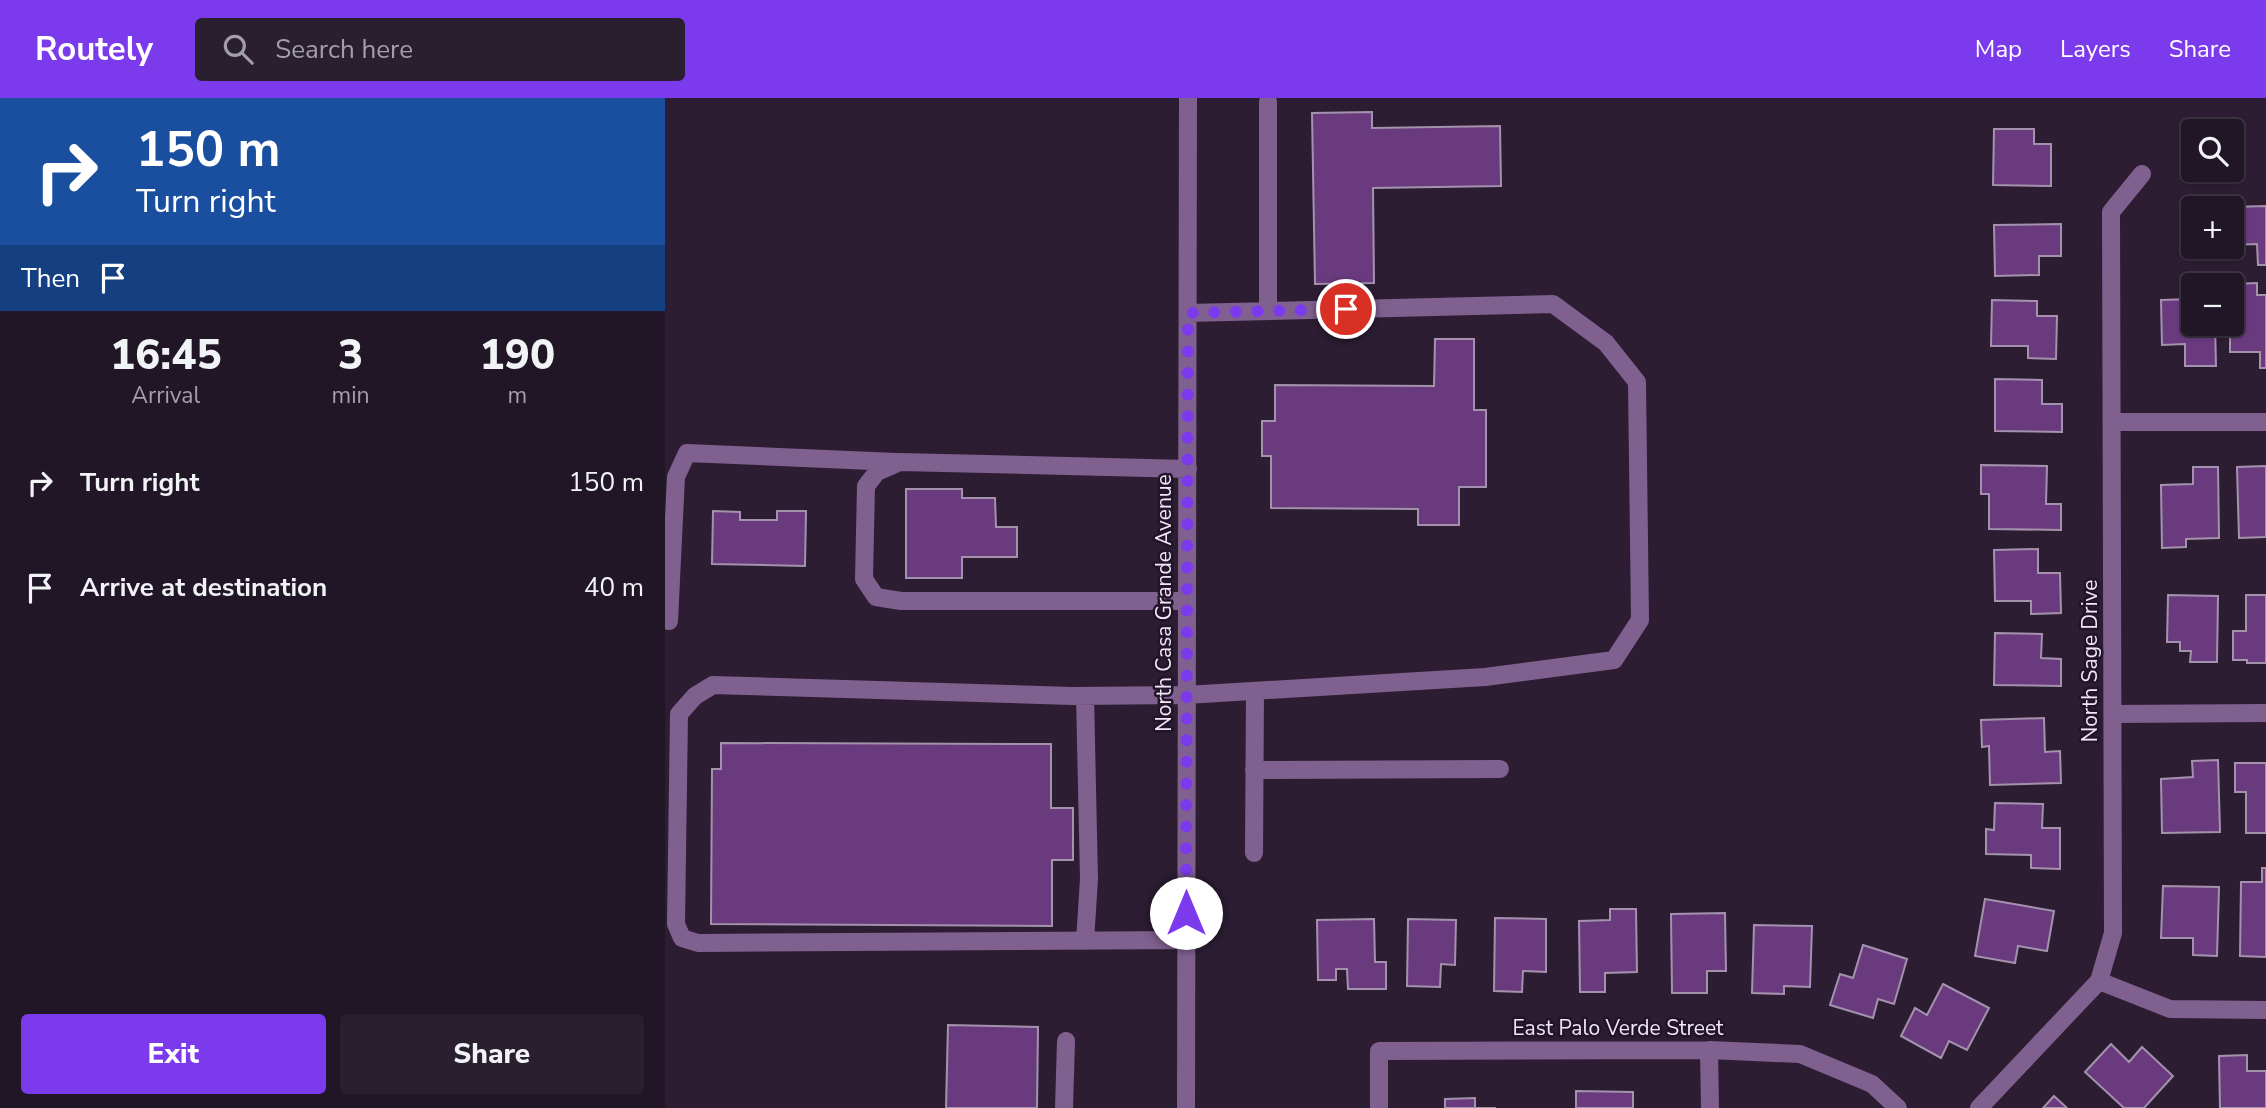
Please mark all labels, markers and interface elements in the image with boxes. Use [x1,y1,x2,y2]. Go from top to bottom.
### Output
search box [195,18,685,81]
text: Routely [35,27,153,72]
icon: search [219,30,257,68]
text: Search here [275,32,413,67]
text: Map [1975,33,2022,65]
text: Layers [2060,33,2131,65]
text: Share [2169,33,2231,65]
text: 150 m [136,116,280,183]
map controls [2181,119,2244,336]
button: search [2181,119,2244,182]
icon: right [21,126,112,217]
text: Turn right [136,180,276,223]
button: + [2181,196,2244,259]
icon: arrive [94,259,132,297]
text: Then [21,261,80,296]
button: − [2181,273,2244,336]
pin [1316,279,1376,339]
icon: arrive [1327,290,1365,328]
text: 16:45 [110,327,222,384]
text: 3 [338,327,363,384]
text: 190 [480,327,555,384]
text: Arrival [131,380,200,411]
text: min [332,380,370,411]
text: m [507,380,527,411]
icon: right [21,464,59,502]
text: Turn right [80,465,199,500]
text: 150 m [568,465,644,500]
street label: North Casa Grande Avenue [1150,474,1178,732]
icon: arrive [21,569,59,607]
text: Arrive at destination [80,570,327,605]
text: 40 m [584,570,644,605]
street label: North Sage Drive [2076,580,2104,742]
position arrow [1149,876,1223,950]
button: Exit [21,1014,326,1094]
button: Share [340,1014,644,1094]
street label: East Palo Verde Street [1513,1014,1724,1042]

